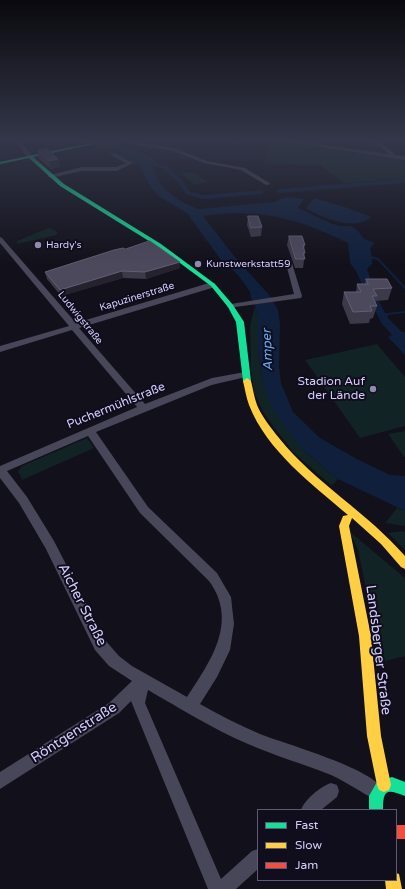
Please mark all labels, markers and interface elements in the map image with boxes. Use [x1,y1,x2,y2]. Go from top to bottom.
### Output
place label: Hardy's [46,239,82,251]
marker: Hardy's [33,240,43,250]
place label: Kunstwerkstatt59 [206,258,290,270]
marker: Kunstwerkstatt59 [193,259,203,269]
street label: Kapuzinerstraße [98,280,176,314]
street label: Ludwigstraße [55,289,105,347]
water label: Amper [259,329,277,371]
place label: Stadion Auf der Lände [298,375,365,403]
street label: Puchermühlstraße [65,380,167,432]
marker: Stadion Auf der Lände [368,384,378,394]
street label: Aicher Straße [54,561,110,649]
street label: Landsberger Straße [362,584,394,716]
street label: Röntgenstraße [28,699,120,767]
legend [257,809,397,881]
text: Fast [295,818,318,832]
text: Slow [295,838,322,852]
text: Jam [295,858,318,872]

